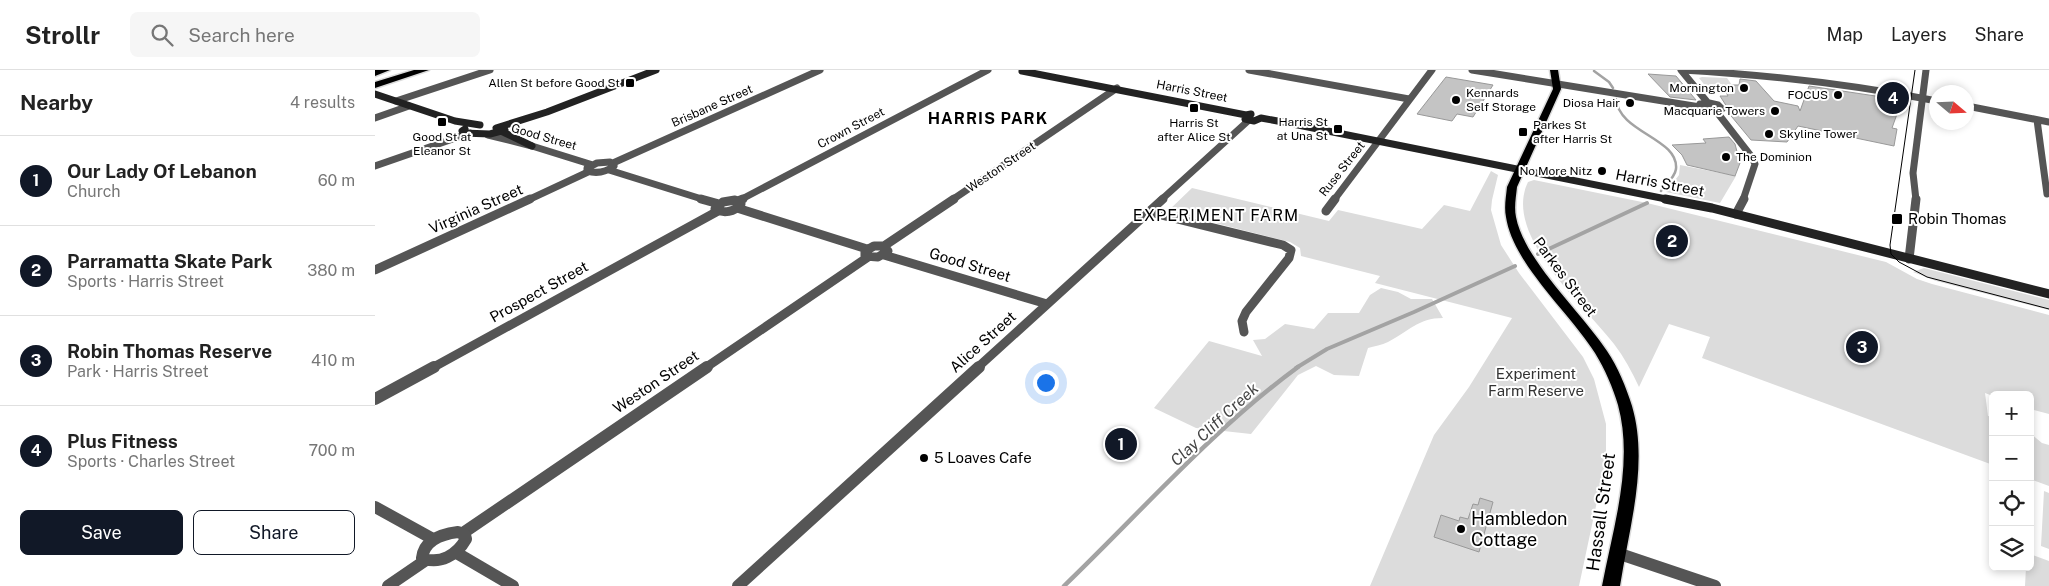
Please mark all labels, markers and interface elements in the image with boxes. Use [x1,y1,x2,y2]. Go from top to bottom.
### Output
search box [130,12,480,57]
text: Strollr [25,21,100,49]
icon: search [148,21,176,49]
text: Search here [188,24,295,46]
text: Map [1827,24,1863,45]
text: Layers [1891,24,1947,45]
text: Share [1975,24,2024,45]
place label: Allen St before Good St [488,76,620,90]
marker: Allen St before Good St [624,77,636,89]
street label: Harris Street [1155,77,1229,105]
pin: 4 [1877,79,1909,117]
place label: Mornington [1669,81,1734,95]
street label: Brisbane Street [669,82,755,130]
marker: Mornington [1738,82,1750,94]
north arrow [1929,85,1974,130]
place label: Kennards Self Storage [1466,86,1536,114]
place label: FOCUS [1787,88,1828,102]
marker: FOCUS [1832,89,1844,101]
text: Nearby [20,90,93,115]
text: 4 results [290,93,355,112]
marker: Kennards Self Storage [1450,94,1462,106]
place label: Diosa Hair [1563,96,1620,110]
marker: Diosa Hair [1624,97,1636,109]
marker: Harris St after Alice St [1188,102,1200,114]
street label: Crown Street [815,104,887,152]
place label: Macquarie Towers [1663,104,1765,118]
marker: Macquarie Towers [1769,105,1781,117]
district label: HARRIS PARK [928,109,1048,128]
place label: Harris St at Una St [1277,115,1328,143]
marker: Good St at Eleanor St [436,116,448,128]
place label: Harris St after Alice St [1157,116,1231,144]
place label: Parkes St after Harris St [1533,118,1613,146]
street label: Good Street [510,121,579,153]
marker: Harris St at Una St [1332,123,1344,135]
marker: Parkes St after Harris St [1517,126,1529,138]
place label: Skyline Tower [1779,127,1858,141]
marker: Skyline Tower [1763,128,1775,140]
place label: Good St at Eleanor St [413,130,472,158]
street label: Weston Street [964,139,1038,195]
street label: Ruse Street [1316,139,1368,199]
place label: The Dominion [1736,150,1812,164]
marker: The Dominion [1720,151,1732,163]
text: Our Lady Of Lebanon [67,160,257,182]
place label: No More Nitz [1519,164,1592,178]
marker: No More Nitz [1596,165,1608,177]
street label: Harris Street [1614,166,1706,199]
text: 1 [33,171,39,190]
text: 60 m [318,171,355,190]
street label: Virginia Street [426,180,525,237]
text: Church [67,182,121,201]
district label: EXPERIMENT FARM [1133,206,1299,225]
place label: Robin Thomas [1908,210,2006,227]
marker: Robin Thomas [1890,212,1904,226]
pin: 2 [1656,222,1688,260]
street label: Parkes Street [1530,234,1601,320]
street label: Good Street [927,244,1013,285]
text: Parramatta Skate Park [67,250,272,272]
street label: Prospect Street [487,257,591,326]
text: 2 [31,261,41,280]
text: 380 m [307,261,355,280]
text: Sports · Harris Street [67,272,224,291]
street label: Alice Street [946,308,1019,376]
pin: 3 [1846,328,1878,366]
text: Robin Thomas Reserve [67,340,272,362]
street label: Weston Street [610,347,702,417]
text: 3 [31,351,41,370]
text: 410 m [311,351,355,370]
text: Park · Harris Street [67,362,209,381]
park label: Experiment Farm Reserve [1488,365,1584,399]
your location [1033,370,1059,396]
water label: Clay Cliff Creek [1166,379,1262,470]
map controls [1989,391,2034,571]
button: + [1989,391,2034,436]
pin: 1 [1105,425,1137,463]
text: Plus Fitness [67,430,178,452]
button: − [1989,436,2034,481]
text: 4 [31,441,41,460]
text: 700 m [309,441,355,460]
place label: 5 Loaves Cafe [934,449,1032,466]
street label: Hassall Street [1582,451,1619,572]
text: Sports · Charles Street [67,452,235,471]
marker: 5 Loaves Cafe [918,452,930,464]
button: locate [1989,481,2034,526]
place label: Hambledon Cottage [1471,508,1568,550]
button: Save [20,510,183,555]
button: Share [193,510,355,555]
marker: Hambledon Cottage [1455,523,1467,535]
button: layers [1989,526,2034,571]

